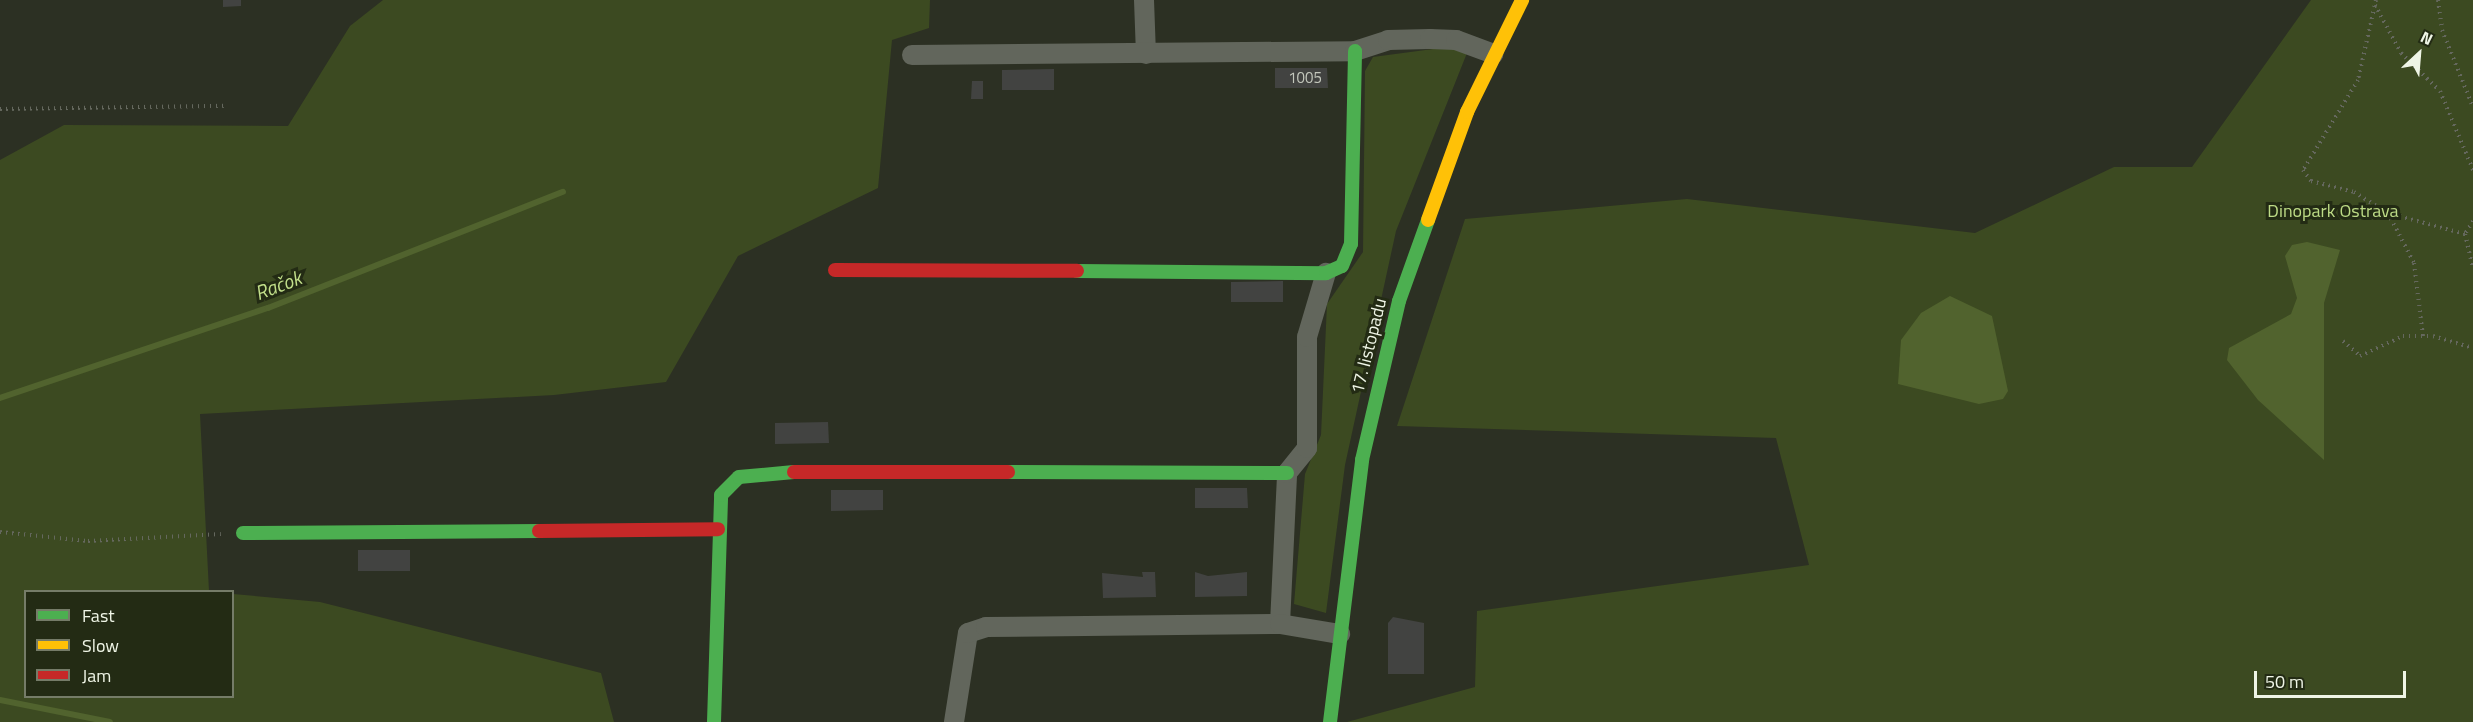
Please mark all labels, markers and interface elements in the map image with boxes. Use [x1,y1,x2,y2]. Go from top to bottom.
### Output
north arrow [2389,24,2449,84]
text: N [2417,25,2437,51]
house number: 1005 [1288,69,1322,87]
park label: Dinopark Ostrava [2267,200,2399,222]
water label: Račok [251,265,305,305]
street label: 17. listopadu [1347,296,1391,396]
legend [24,590,234,698]
text: Fast [82,602,115,629]
text: Slow [82,632,119,659]
scale bar [2257,659,2408,697]
text: Jam [82,662,111,689]
text: 50 m [2265,668,2304,695]

